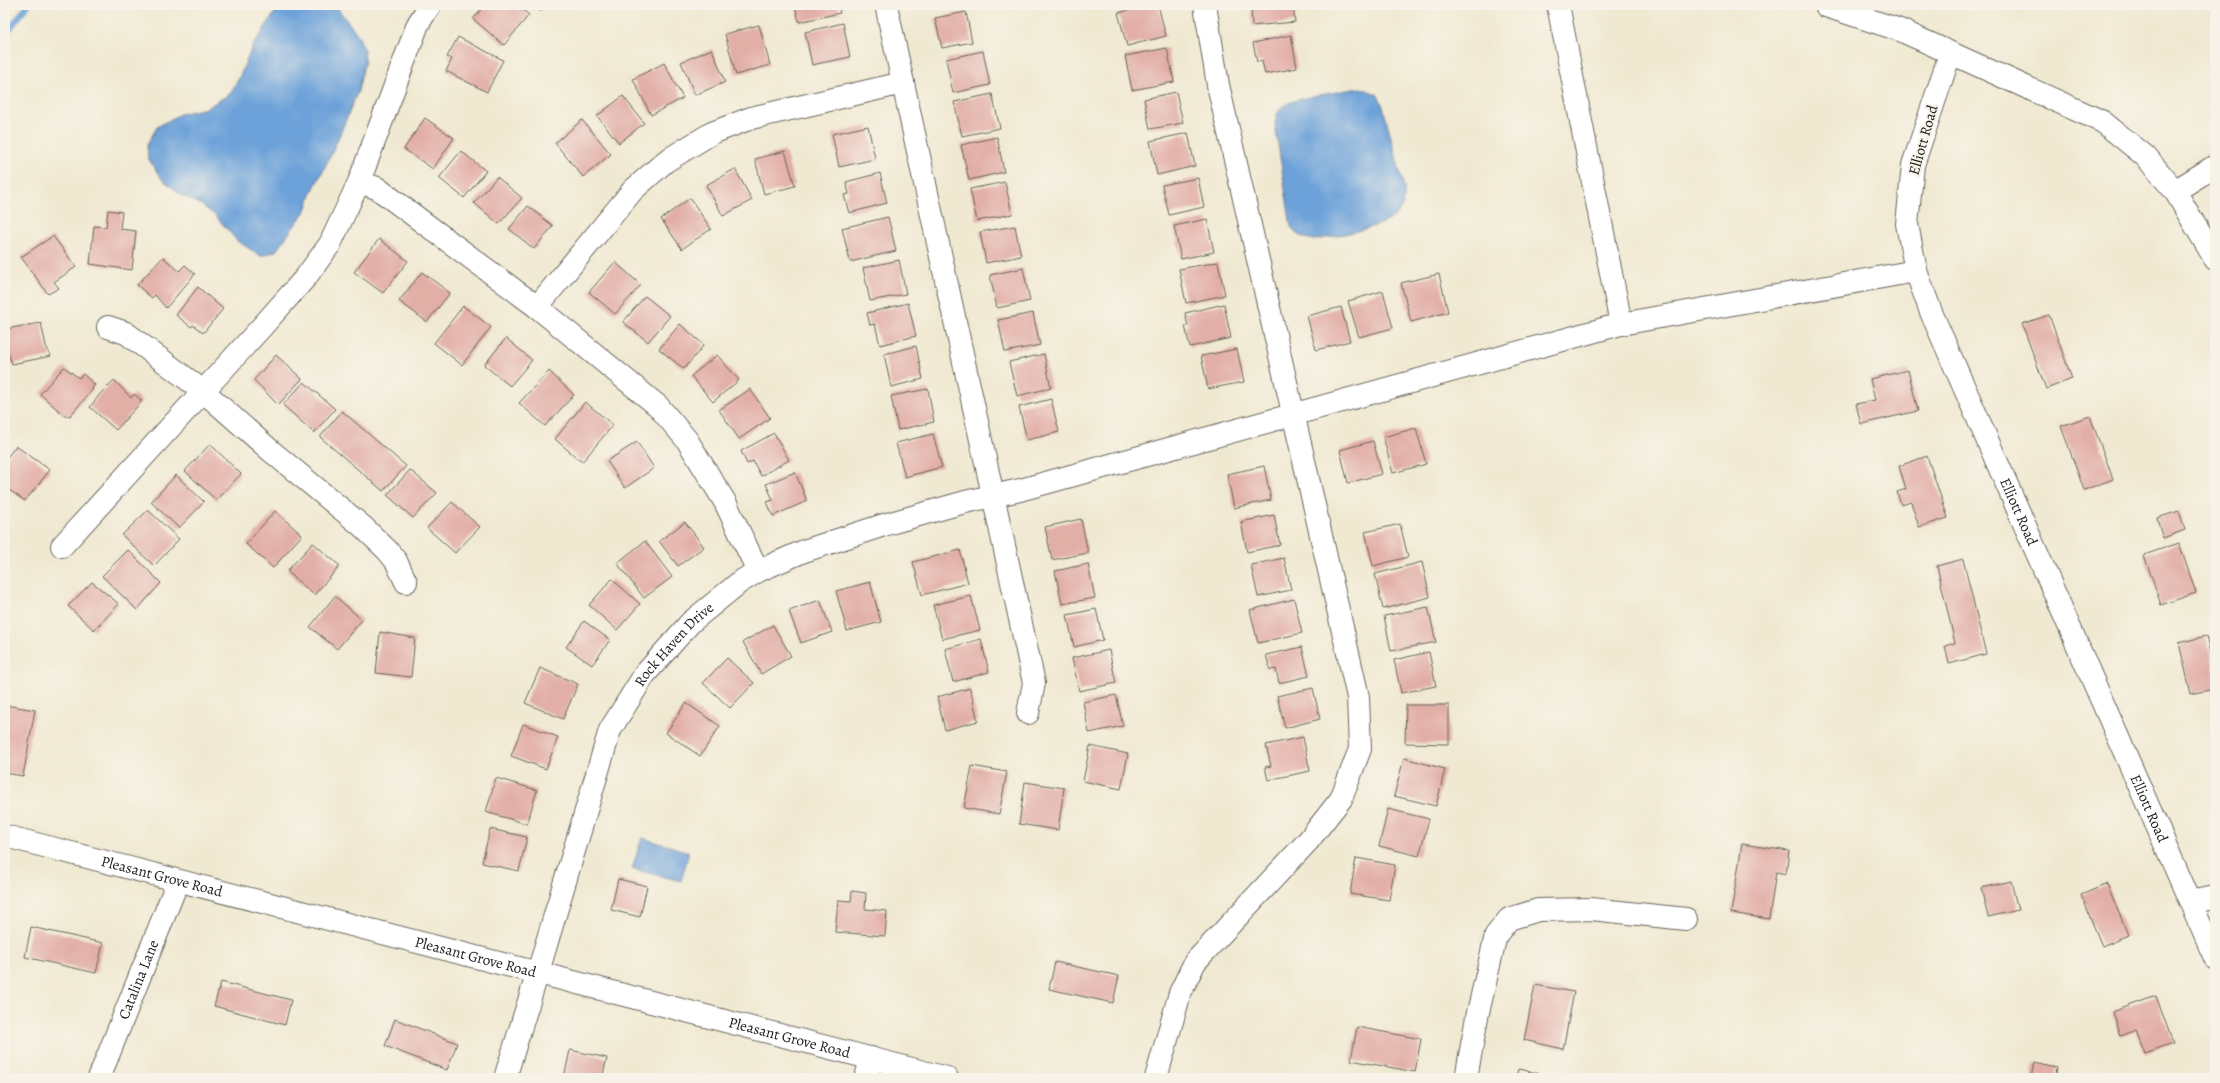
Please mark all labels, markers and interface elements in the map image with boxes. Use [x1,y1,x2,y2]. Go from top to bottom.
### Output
street label: Elliott Road [1903,102,1943,177]
street label: Elliott Road [1995,475,2043,550]
street label: Rock Haven Drive [630,597,718,690]
street label: Elliott Road [2126,771,2173,846]
street label: Pleasant Grove Road [99,851,226,902]
street label: Pleasant Grove Road [413,932,540,982]
street label: Catalina Lane [114,937,163,1022]
street label: Pleasant Grove Road [727,1012,853,1063]

